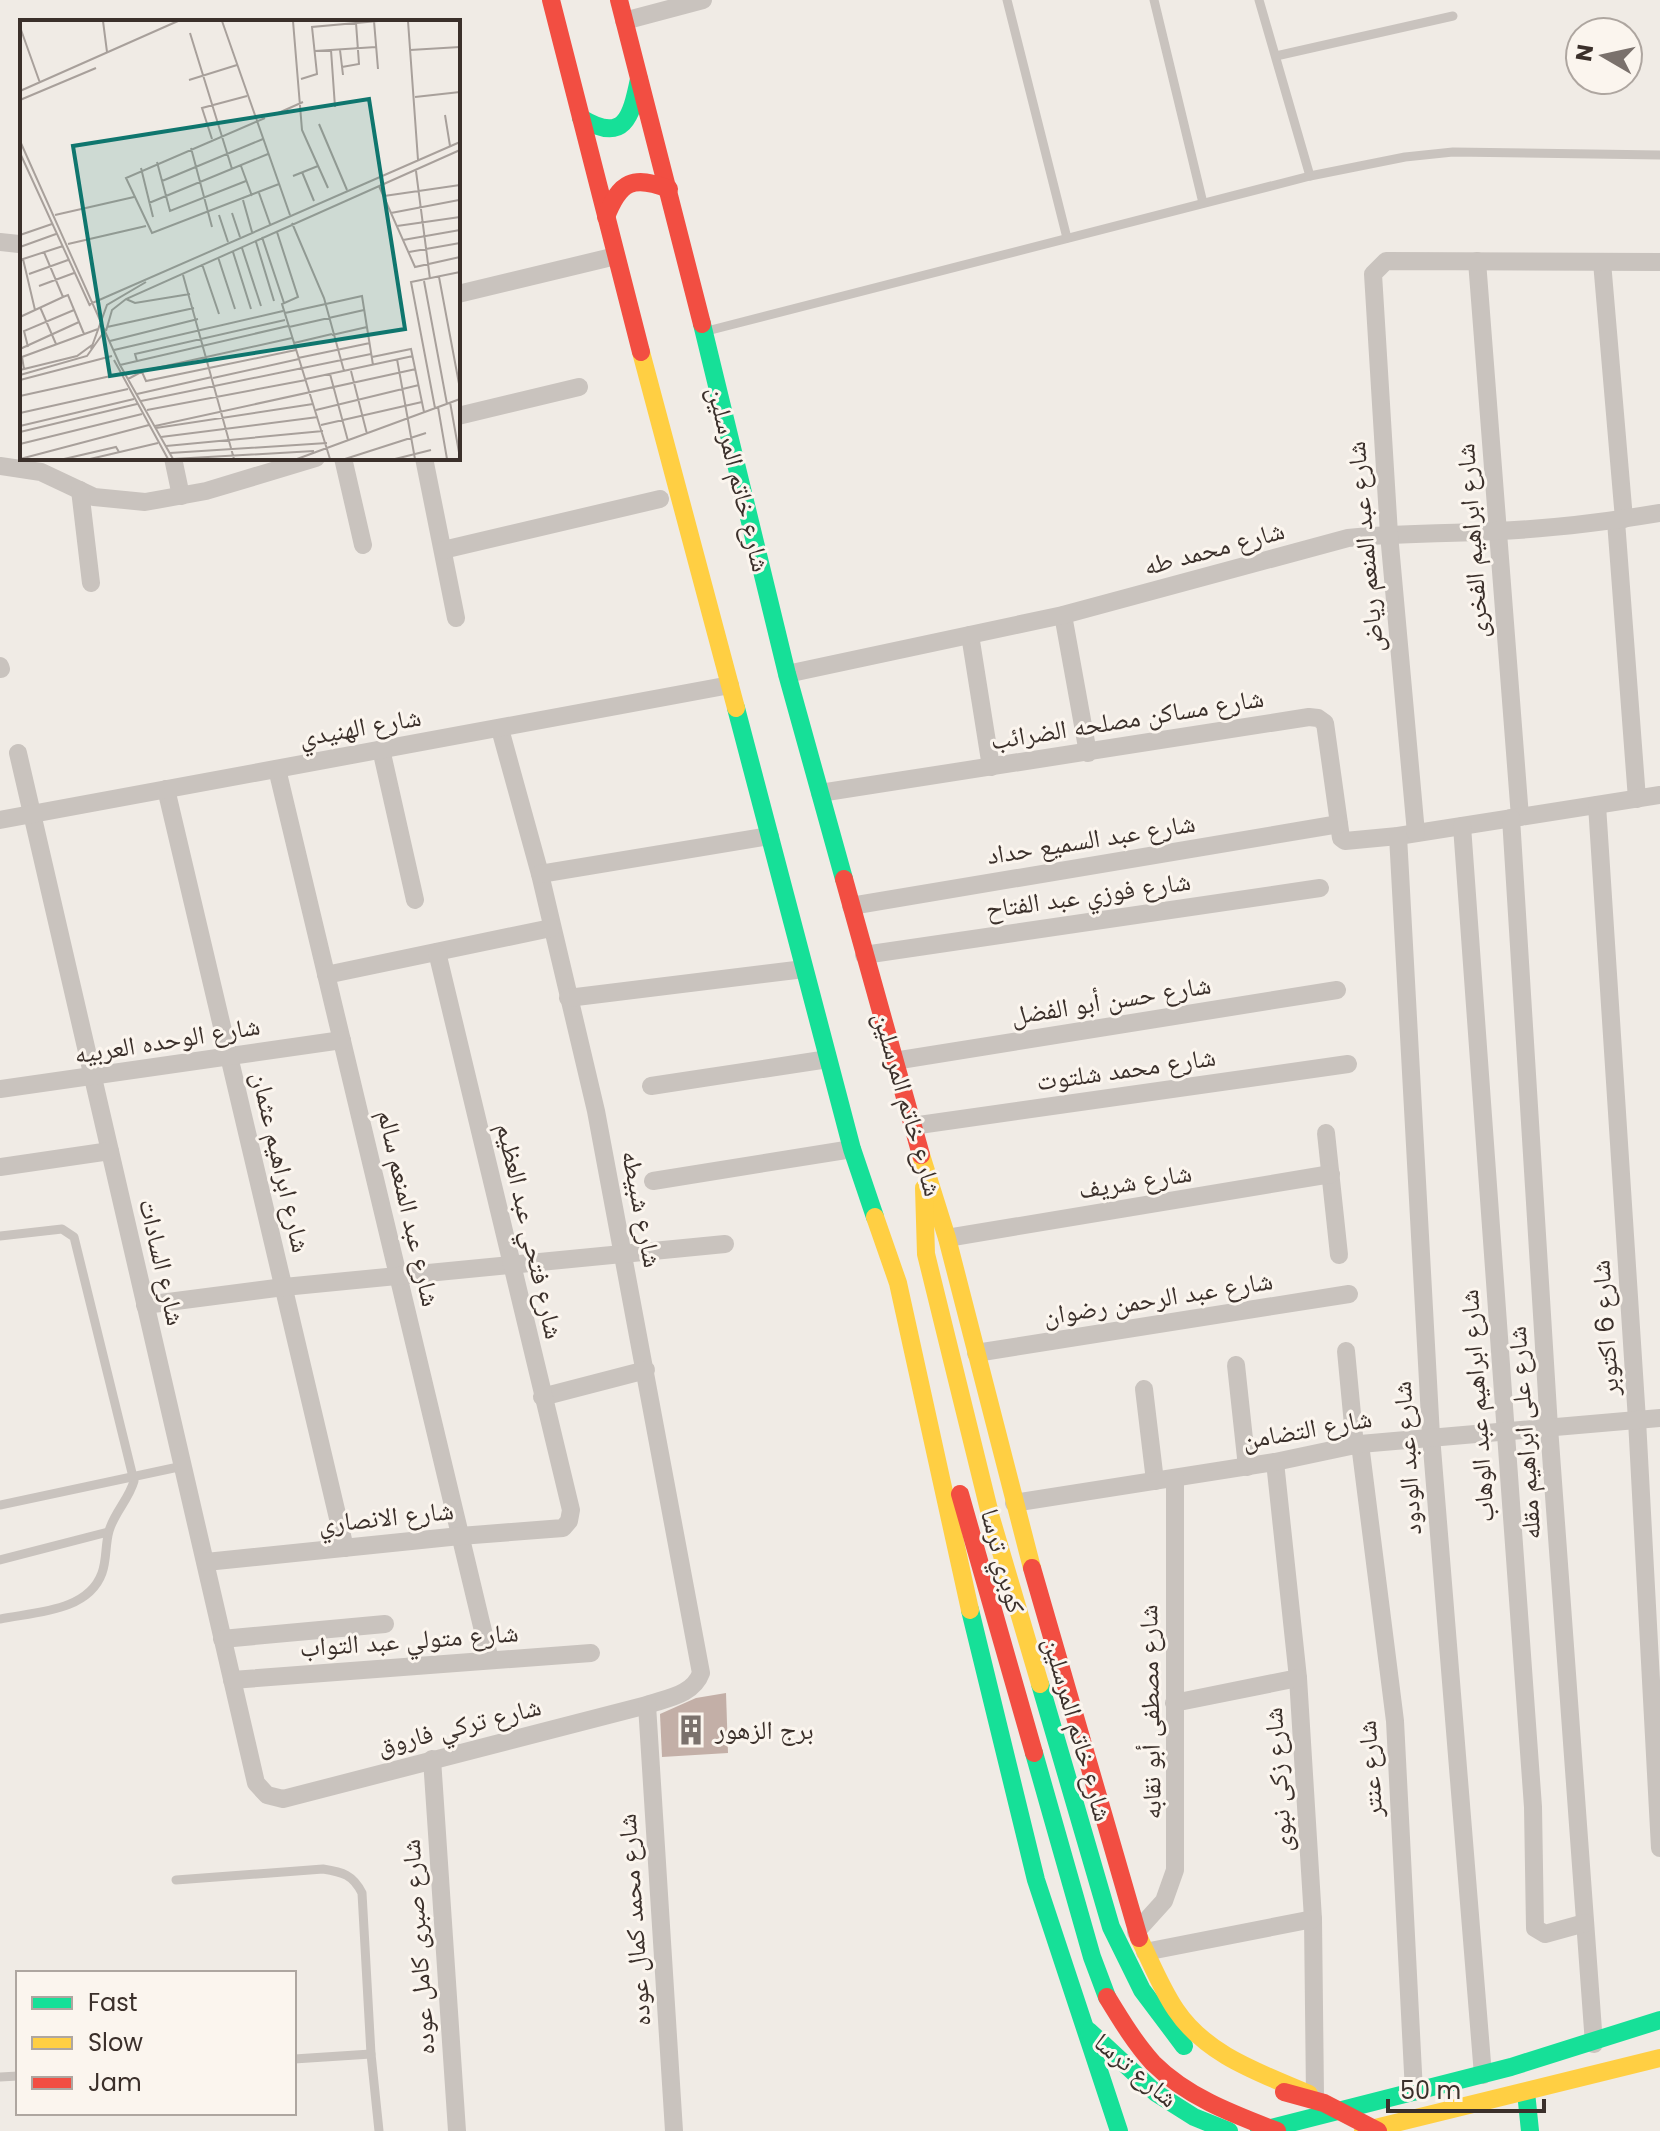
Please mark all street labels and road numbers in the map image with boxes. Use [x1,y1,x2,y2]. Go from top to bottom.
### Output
street label: شارع خاتم المرسلين [699,382,779,576]
street label: شارع عبد المنعم رياض [1338,440,1392,654]
street label: شارع ابراهيم الفخرى [1447,442,1497,640]
street label: شارع محمد طه [1140,512,1288,584]
street label: شارع مساكن مصلحه الضرائب [988,680,1266,758]
street label: شارع الهنيدي [296,699,424,758]
street label: شارع عبد السميع حداد [984,805,1198,873]
street label: شارع فوزي عبد الفتاح [983,863,1193,930]
street label: شارع حسن أبو الفضل [1008,966,1214,1034]
street label: شارع الوحده العربيه [71,1008,263,1072]
street label: شارع خاتم المرسلين [865,1008,951,1200]
street label: شارع محمد شلتوت [1034,1039,1218,1099]
street label: شارع ابراهيم عثمان [243,1068,319,1256]
street label: شارع عبد المنعم سالم [369,1106,449,1310]
street label: شارع فتحي عبد العظيم [485,1119,572,1343]
street label: شارع شبيطه [613,1147,671,1271]
street label: شارع شريف [1076,1154,1194,1208]
street label: شارع السادات [130,1195,194,1329]
street label: شارع 6 اكتوبر [1582,1259,1628,1398]
street label: شارع عبد الرحمن رضوان [1041,1262,1275,1334]
street label: شارع ابراهيم عبد الوهاب [1451,1288,1503,1524]
street label: شارع على ابراهيم مقله [1499,1325,1549,1541]
street label: شارع عبد الودود [1384,1380,1430,1536]
street label: شارع التضامن [1239,1400,1375,1458]
street label: شارع الانصاري [316,1492,456,1545]
street label: كوبري ترسا [969,1505,1034,1618]
street label: شارع مصطفى أبو نقابه [1130,1604,1170,1820]
street label: شارع متولي عبد التواب [298,1614,520,1668]
street label: شارع خاتم المرسلين [1035,1633,1121,1825]
street label: شارع تركي فاروق [373,1688,545,1766]
street label: شارع زكى نبوى [1255,1706,1301,1854]
street label: شارع عنتر [1349,1719,1391,1820]
street label: شارع محمد كمال عوده [609,1813,659,2027]
street label: شارع صبرى كامل عوده [393,1838,443,2056]
street label: شارع ترسا [1086,2024,1186,2116]

